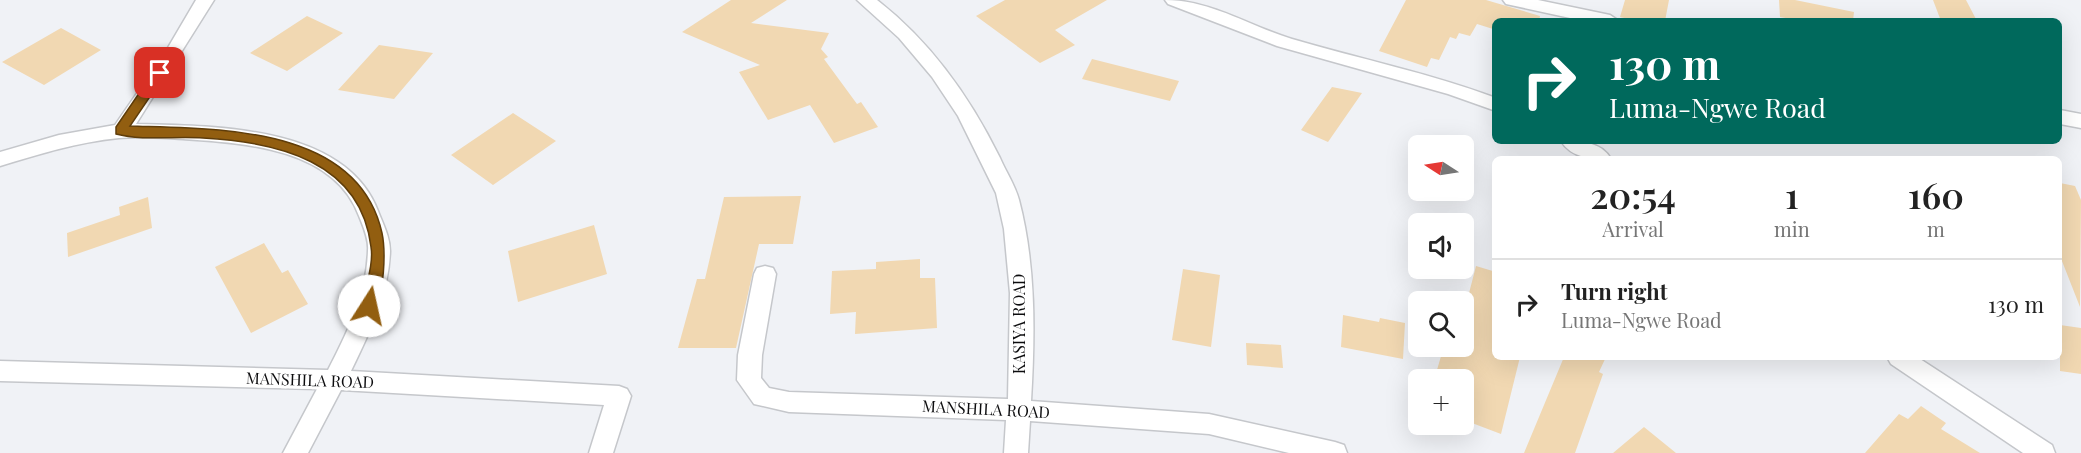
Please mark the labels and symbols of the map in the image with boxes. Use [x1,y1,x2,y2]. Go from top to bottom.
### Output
pin [134,47,185,98]
north arrow [1408,135,1474,201]
position arrow [337,274,401,338]
street label: KASIYA ROAD [1008,274,1029,374]
street label: MANSHILA ROAD [246,367,374,392]
street label: MANSHILA ROAD [922,395,1050,422]

